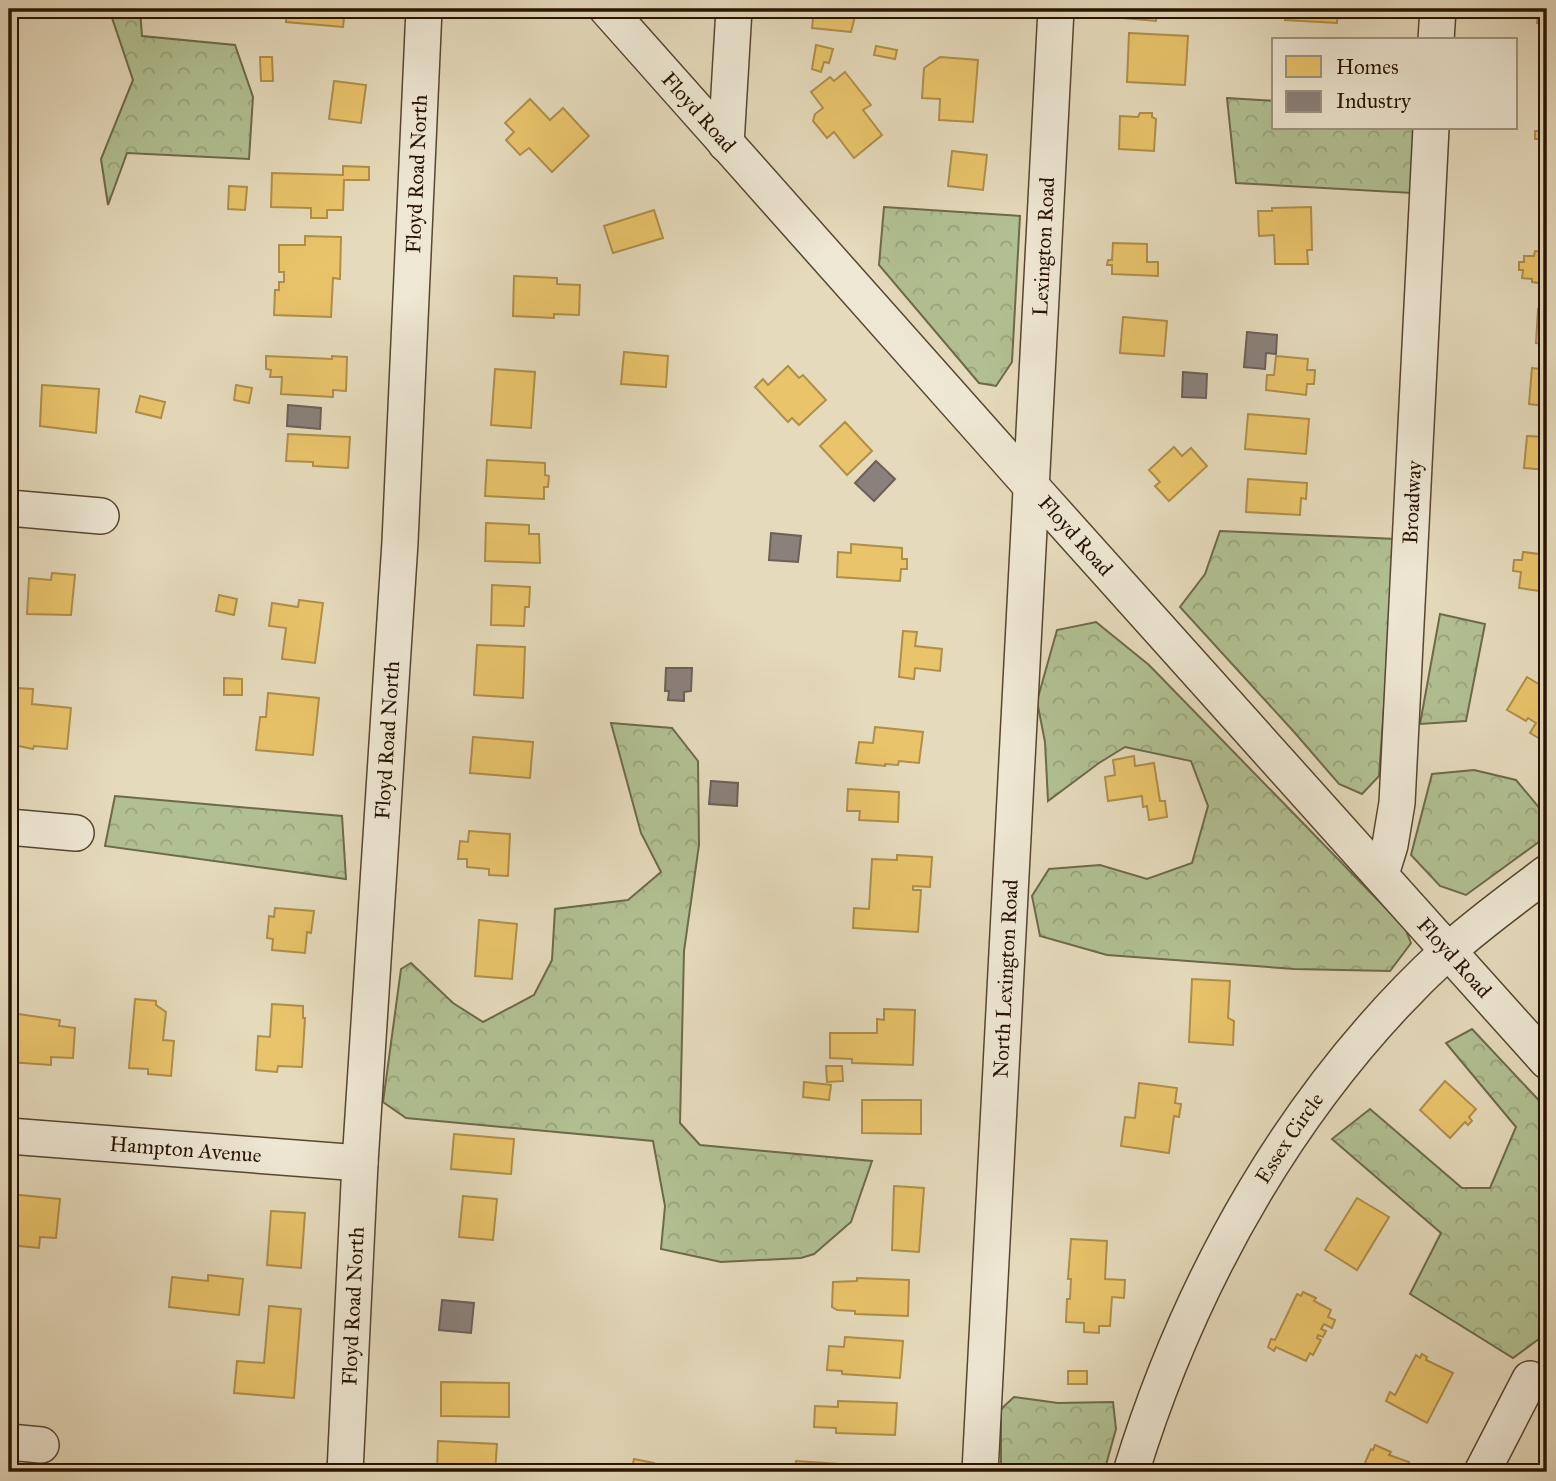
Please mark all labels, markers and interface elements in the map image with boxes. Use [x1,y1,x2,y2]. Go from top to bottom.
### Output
legend [1272,38,1518,130]
text: Homes [1336,54,1399,80]
street label: Floyd Road [656,66,742,158]
text: Industry [1336,88,1412,114]
street label: Floyd Road North [400,94,433,254]
street label: Lexington Road [1027,176,1060,317]
street label: Broadway [1397,459,1427,545]
street label: Floyd Road [1033,490,1119,582]
street label: Floyd Road North [369,660,405,820]
street label: North Lexington Road [987,878,1024,1079]
street label: Floyd Road [1411,912,1497,1004]
street label: Essex Circle [1250,1087,1329,1188]
street label: Hampton Avenue [109,1131,263,1168]
street label: Floyd Road North [336,1226,370,1386]

